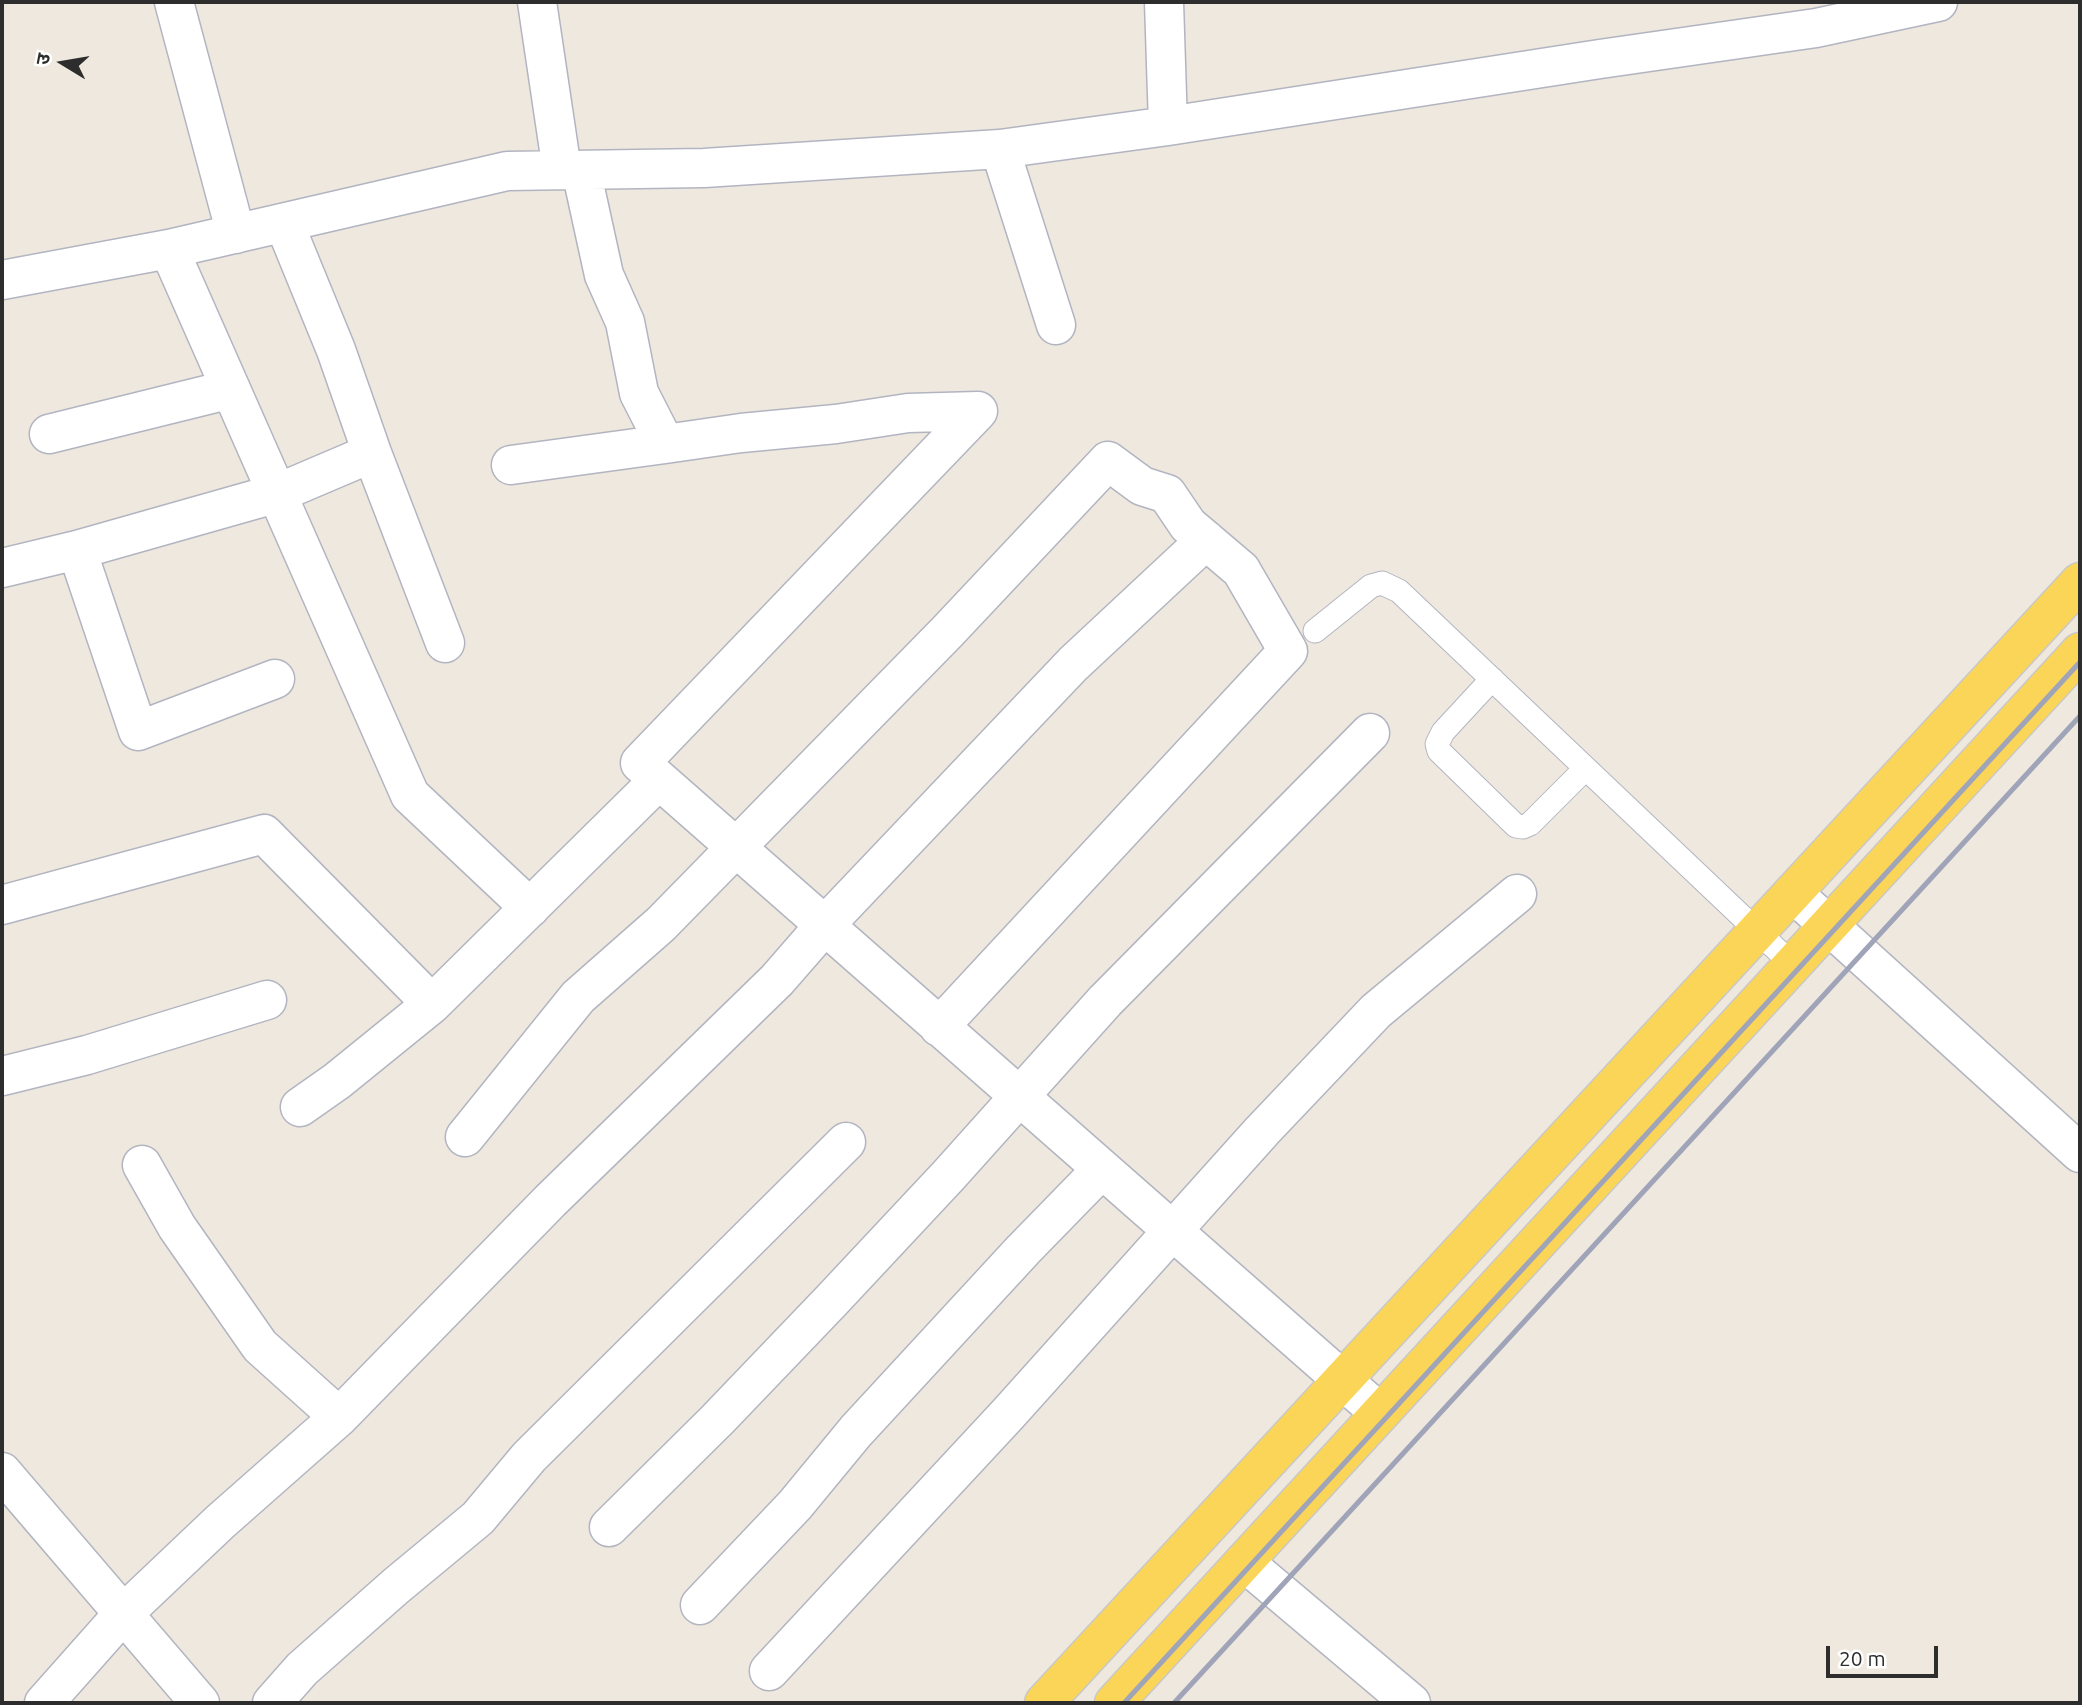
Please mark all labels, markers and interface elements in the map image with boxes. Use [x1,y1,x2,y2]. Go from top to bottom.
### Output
north arrow [28,28,98,98]
text: उ [31,51,54,67]
scale bar [1830,1632,1942,1676]
text: 20 m [1839,1646,1886,1670]

